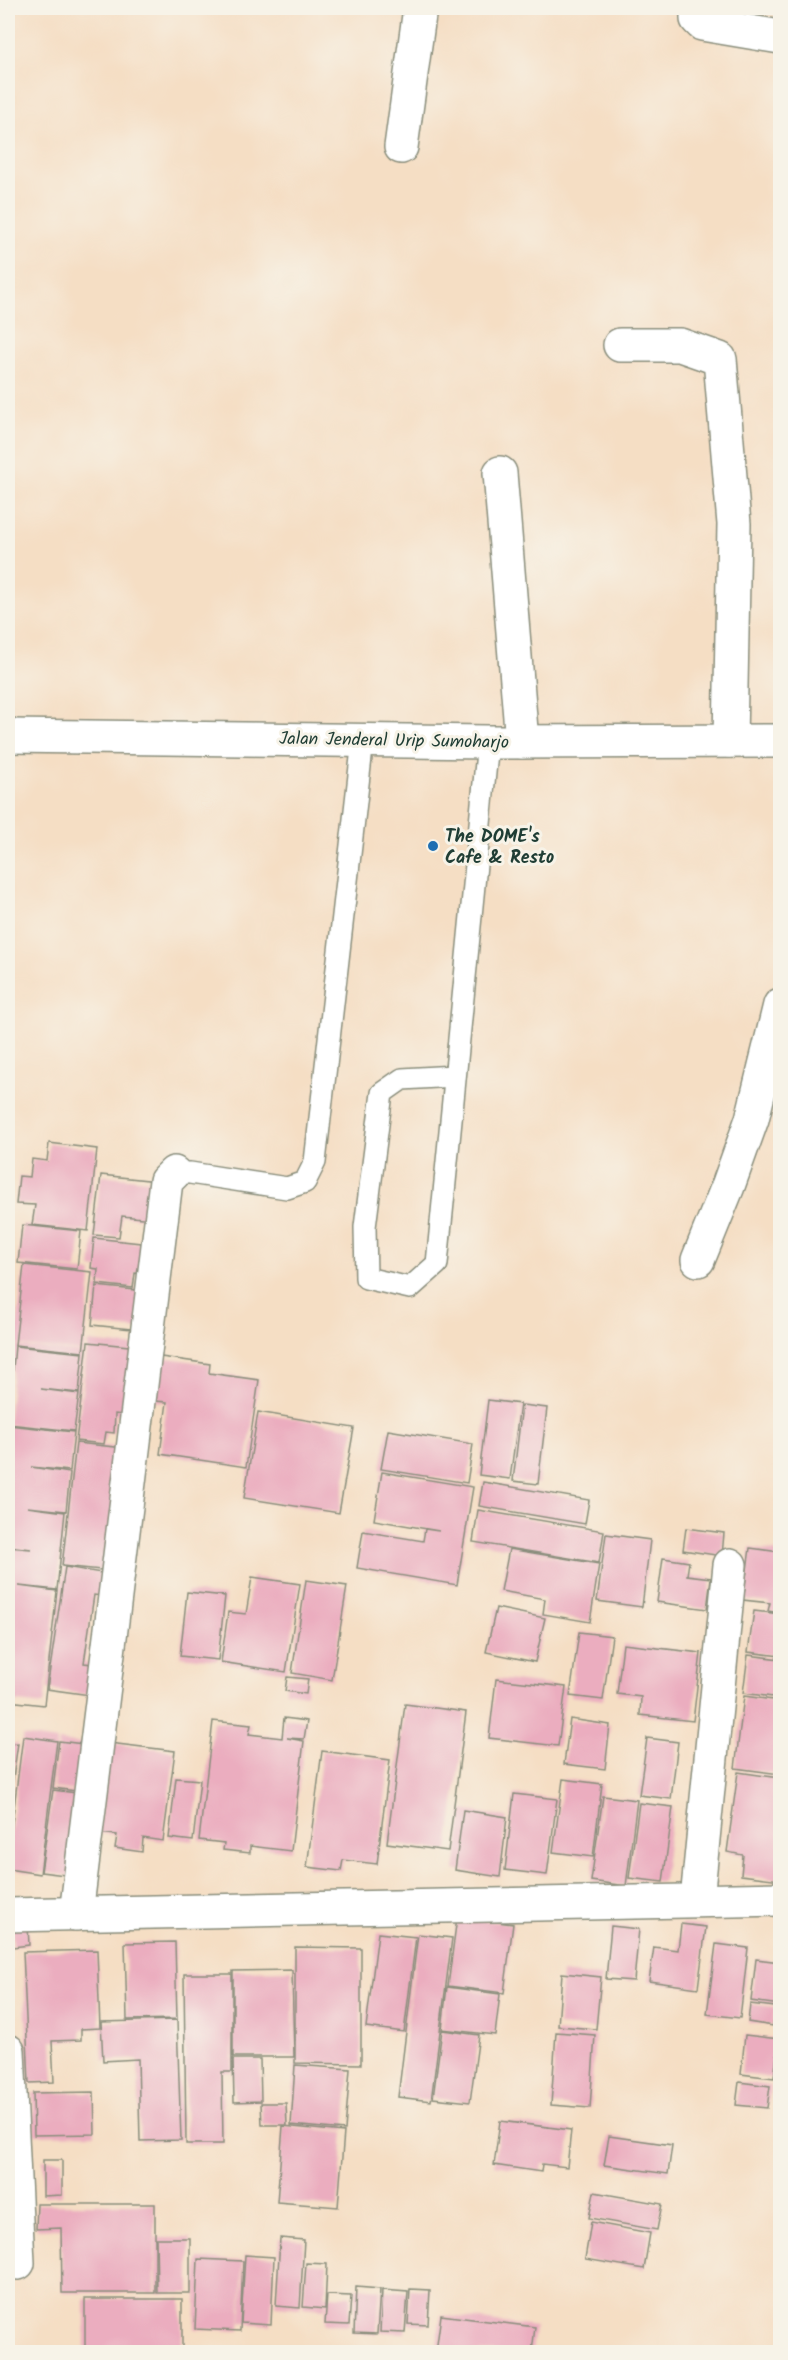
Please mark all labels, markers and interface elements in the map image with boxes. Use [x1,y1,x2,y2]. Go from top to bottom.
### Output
street label: Jalan Jenderal Urip Sumoharjo [279,725,509,758]
place label: The DOME's Cafe & Resto [445,823,554,873]
marker: The DOME's Cafe & Resto [426,839,440,853]

